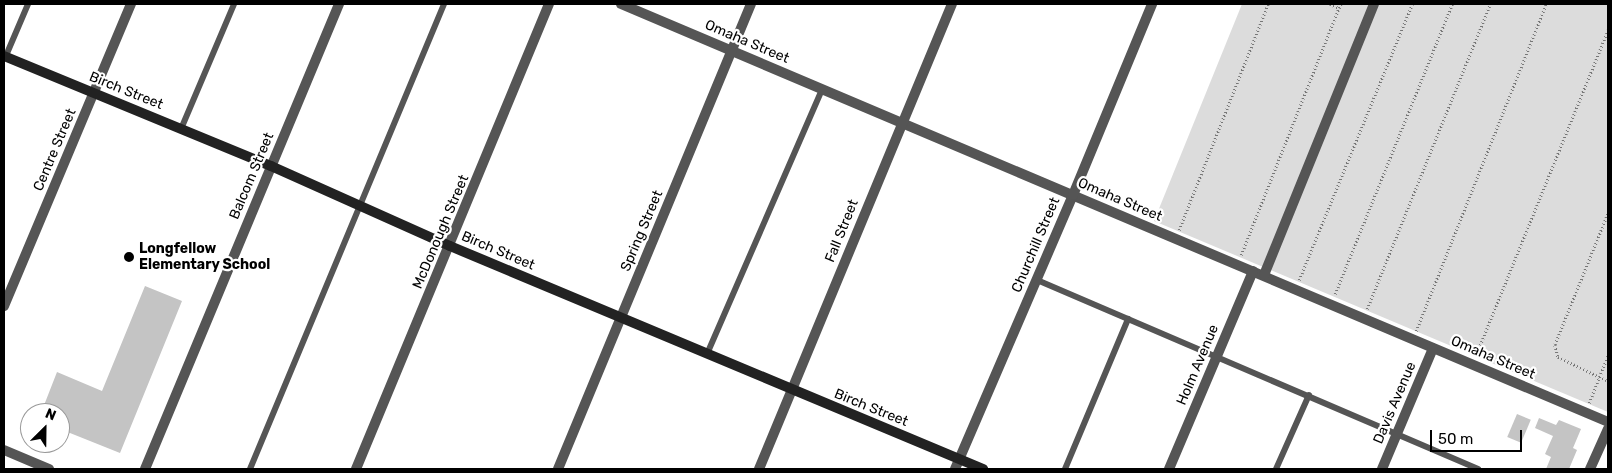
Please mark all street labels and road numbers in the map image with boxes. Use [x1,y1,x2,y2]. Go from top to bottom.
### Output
street label: Omaha Street [702,17,792,67]
street label: Birch Street [87,69,165,113]
street label: Centre Street [30,106,80,194]
street label: Balcom Street [226,130,278,222]
street label: McDonough Street [409,172,473,292]
street label: Omaha Street [1075,175,1165,225]
street label: Spring Street [617,188,667,274]
street label: Churchill Street [1008,195,1064,295]
street label: Fall Street [822,197,862,265]
street label: Birch Street [459,228,537,274]
street label: Holm Avenue [1173,322,1223,408]
street label: Omaha Street [1448,333,1538,383]
street label: Davis Avenue [1370,359,1420,447]
street label: Birch Street [832,386,910,430]

